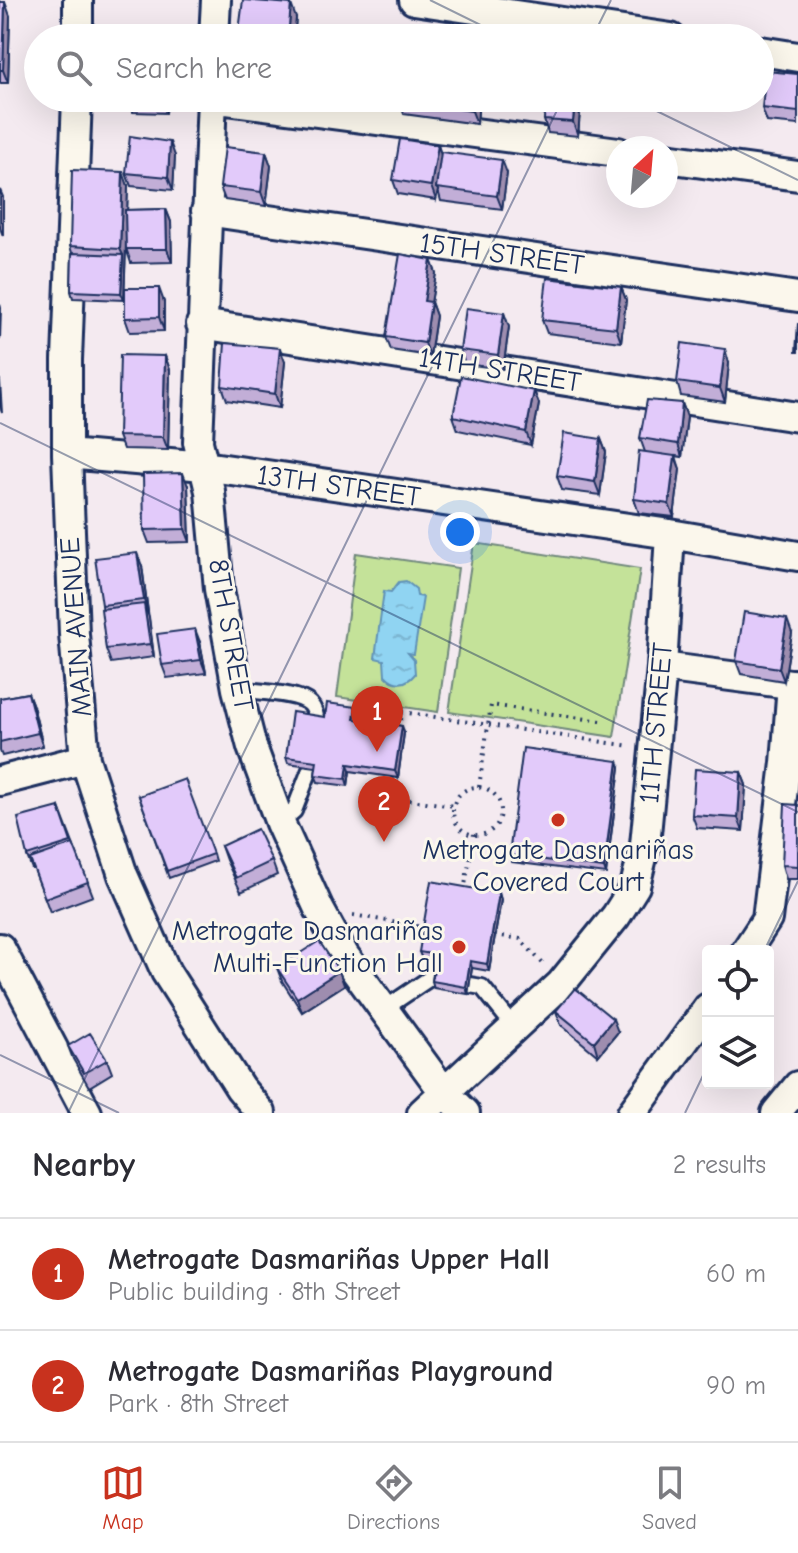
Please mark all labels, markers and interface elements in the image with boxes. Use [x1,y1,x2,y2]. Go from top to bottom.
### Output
search box [24,24,774,112]
icon: search [52,46,96,90]
text: Search here [116,51,272,86]
north arrow [606,136,678,208]
street label: 15TH STREET [418,227,587,281]
street label: 14TH STREET [417,341,584,399]
street label: 13TH STREET [255,459,423,513]
your location [440,512,480,552]
street label: MAIN AVENUE [54,536,98,718]
street label: 8TH STREET [202,556,260,714]
street label: 11TH STREET [633,641,679,805]
pin: 1 [351,686,403,752]
pin: 2 [358,776,410,842]
marker: Metrogate Dasmariñas Covered Court [549,811,567,829]
place label: Metrogate Dasmariñas Covered Court [422,834,694,898]
place label: Metrogate Dasmariñas Multi-Function Hall [172,915,443,979]
marker: Metrogate Dasmariñas Multi-Function Hall [450,938,468,956]
map controls [702,945,774,1089]
button: locate [702,945,774,1017]
button: layers [702,1017,774,1089]
text: Nearby [32,1145,135,1185]
text: 2 results [673,1150,766,1180]
text: Metrogate Dasmariñas Upper Hall [108,1242,550,1277]
text: 1 [53,1259,63,1289]
text: 60 m [706,1259,766,1289]
text: Public building · 8th Street [108,1277,400,1307]
text: Metrogate Dasmariñas Playground [108,1354,554,1389]
text: 2 [52,1371,64,1401]
text: 90 m [706,1371,766,1401]
text: Park · 8th Street [108,1389,288,1419]
tab: Map [101,1461,145,1535]
tab: Directions [347,1461,440,1535]
tab: Saved [642,1461,697,1535]

